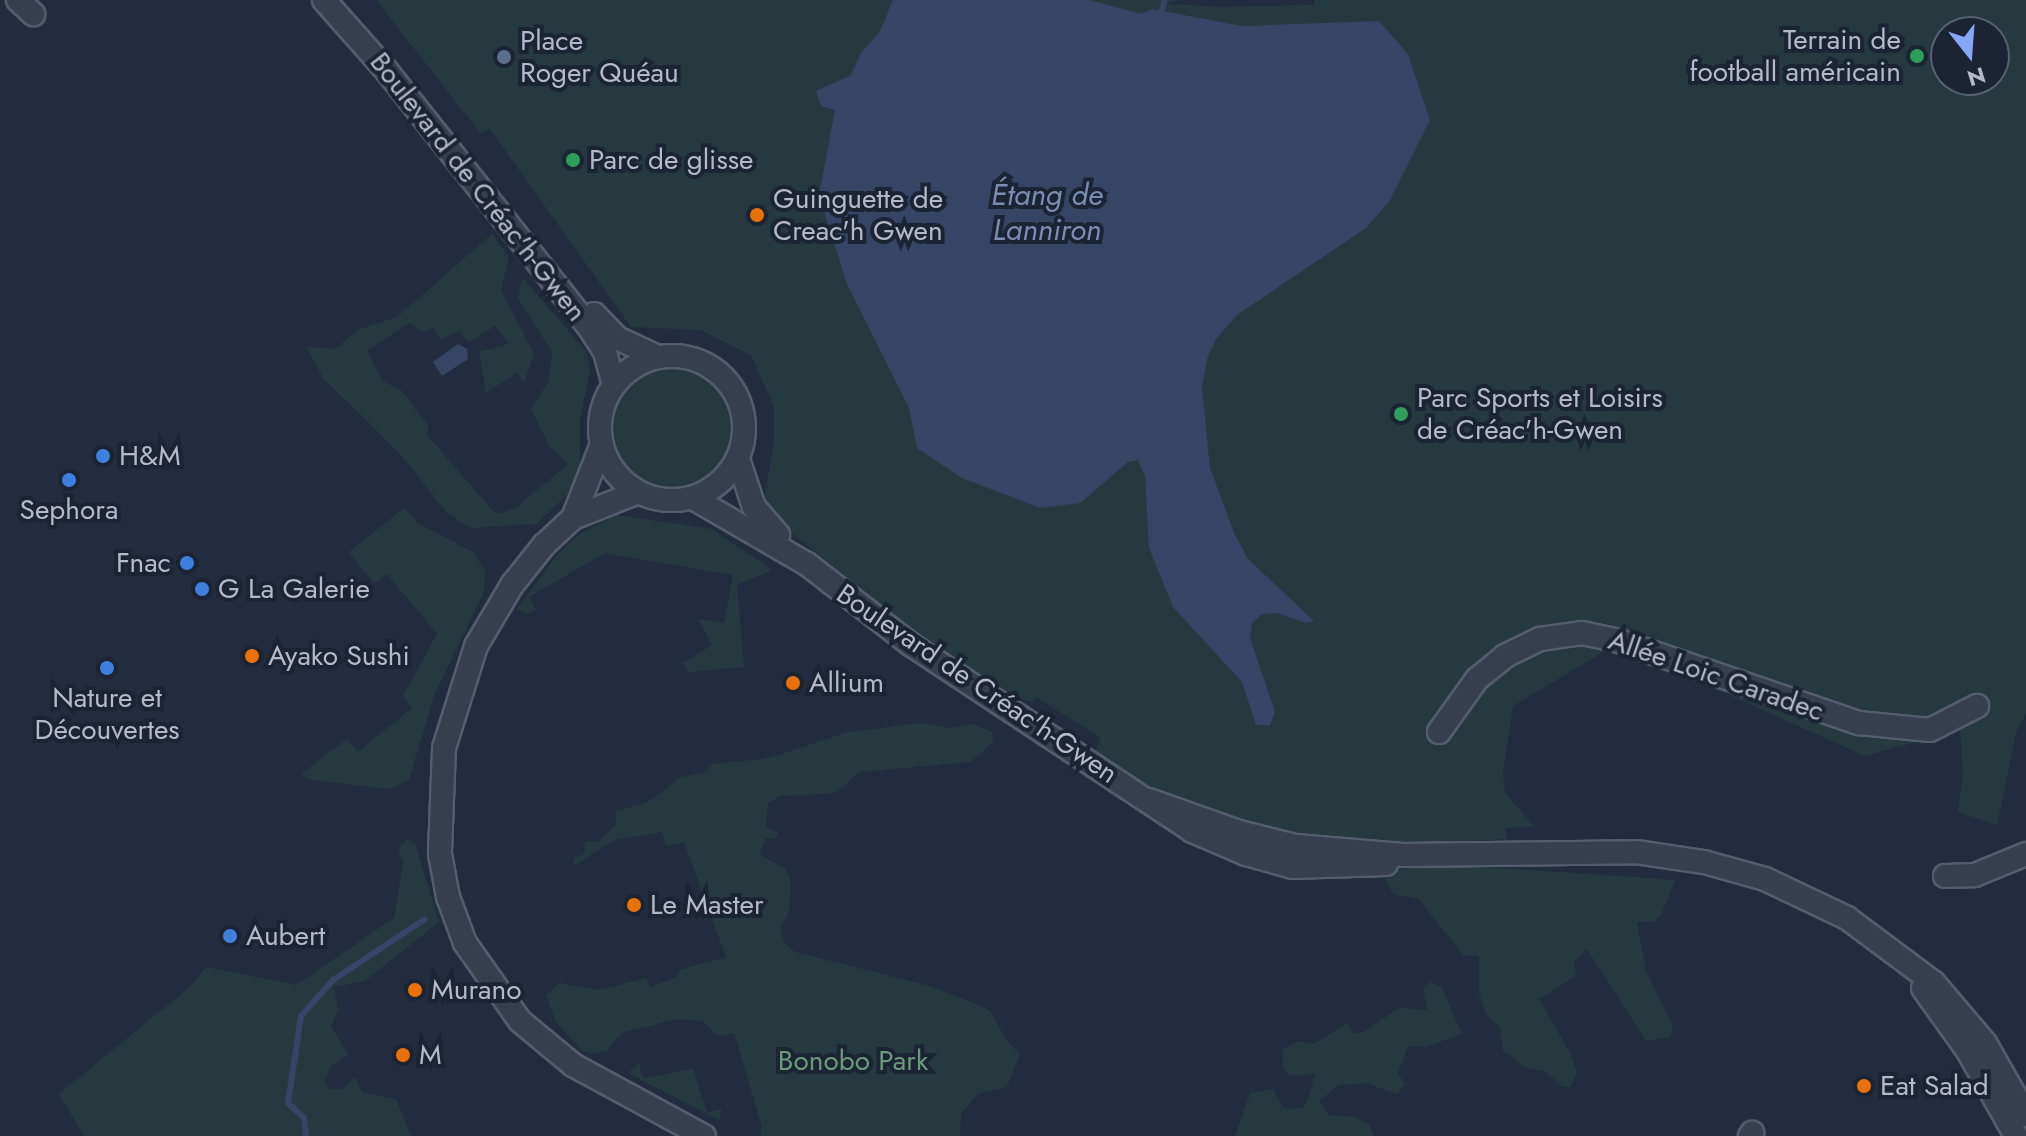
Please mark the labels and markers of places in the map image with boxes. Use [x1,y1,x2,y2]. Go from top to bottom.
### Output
place label: Terrain de football américain [1690,23,1901,89]
place label: Place Roger Quéau [520,24,679,90]
marker: Terrain de football américain [1908,47,1926,65]
marker: Place Roger Quéau [495,48,513,66]
place label: Parc de glisse [589,143,753,177]
marker: Parc de glisse [564,151,582,169]
place label: Guinguette de Creac'h Gwen [773,182,943,248]
marker: Guinguette de Creac'h Gwen [748,206,766,224]
place label: Parc Sports et Loisirs de Créac'h-Gwen [1417,381,1663,447]
marker: Parc Sports et Loisirs de Créac'h-Gwen [1392,405,1410,423]
place label: H&M [119,439,181,473]
marker: H&M [94,447,112,465]
marker: Sephora [60,471,78,489]
place label: Sephora [20,493,118,527]
place label: Fnac [116,546,171,580]
marker: Fnac [178,554,196,572]
place label: G La Galerie [218,572,370,606]
marker: G La Galerie [193,580,211,598]
place label: Ayako Sushi [268,639,410,673]
marker: Ayako Sushi [243,647,261,665]
marker: Nature et Découvertes [98,659,116,677]
place label: Allium [809,666,884,700]
marker: Allium [784,674,802,692]
place label: Nature et Découvertes [34,681,180,747]
place label: Le Master [650,888,764,922]
marker: Le Master [625,896,643,914]
place label: Aubert [246,919,325,953]
marker: Aubert [221,927,239,945]
place label: Murano [431,973,521,1007]
marker: Murano [406,981,424,999]
place label: M [419,1038,442,1072]
marker: M [394,1046,412,1064]
place label: Eat Salad [1880,1069,1989,1103]
marker: Eat Salad [1855,1077,1873,1095]

